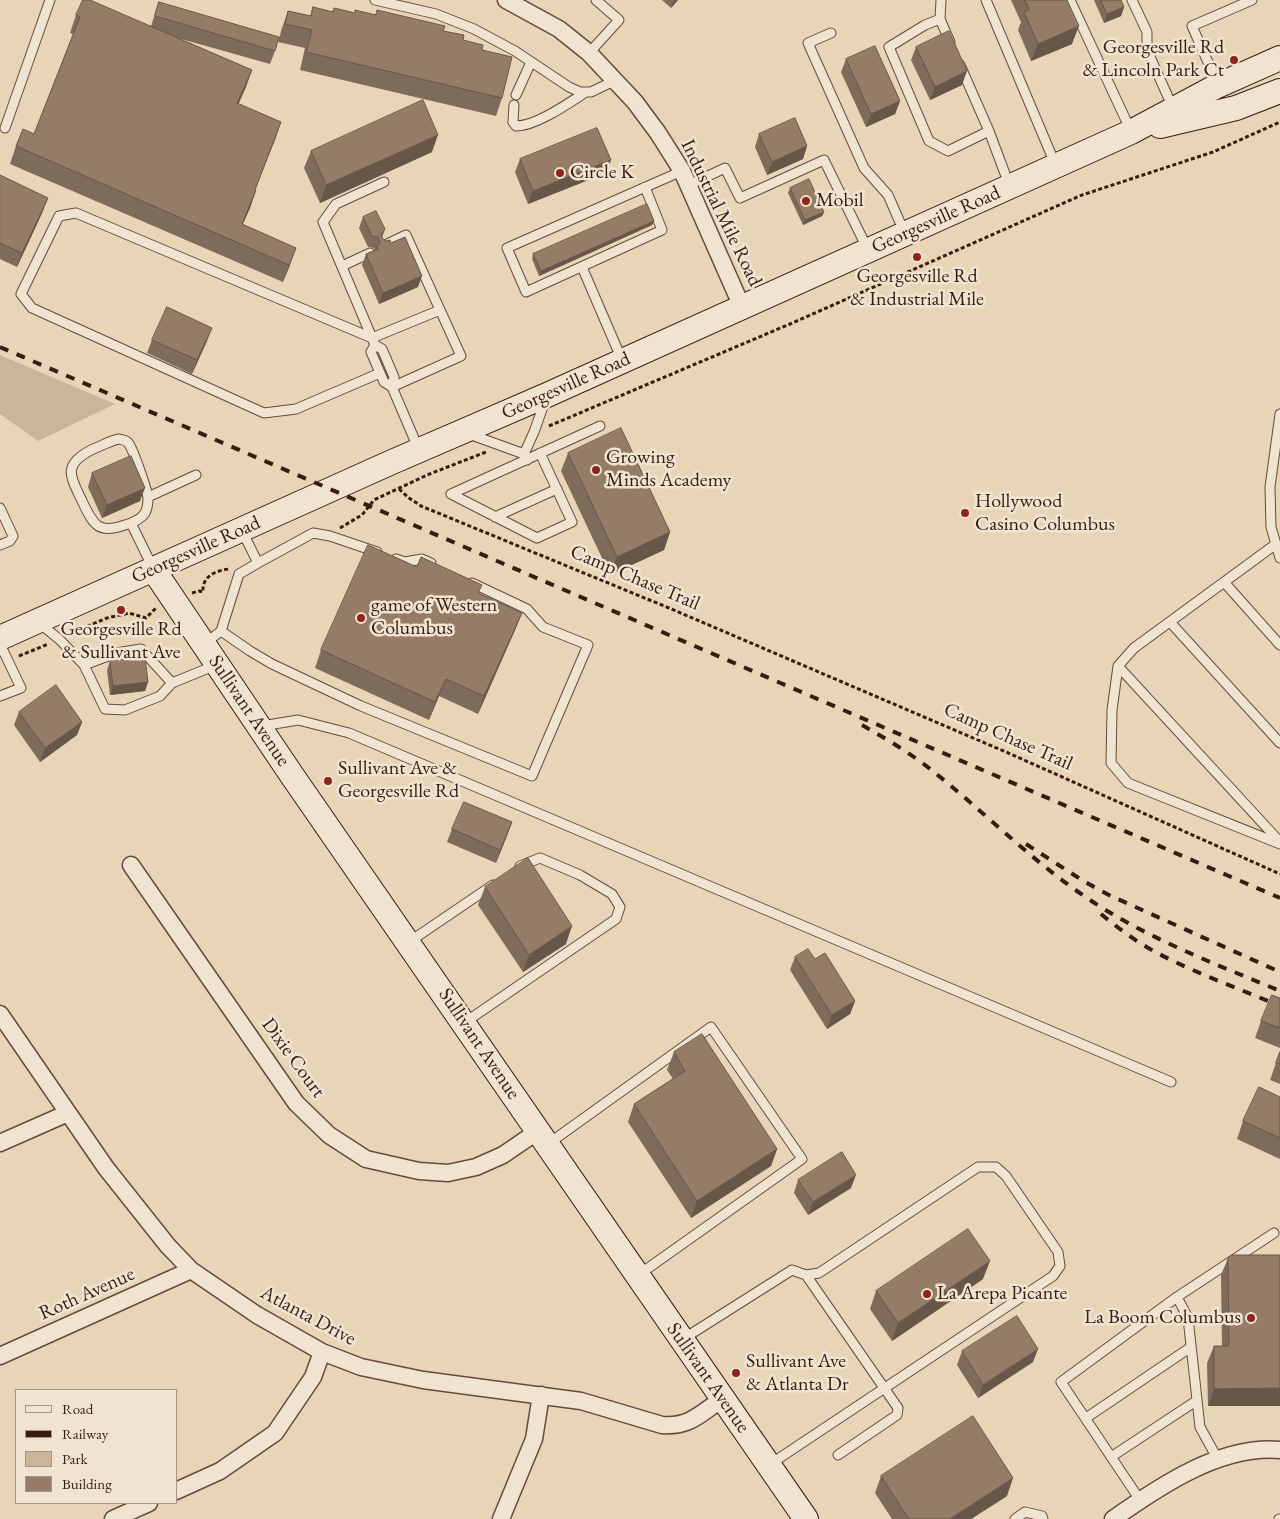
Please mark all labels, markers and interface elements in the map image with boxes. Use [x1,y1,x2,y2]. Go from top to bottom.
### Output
place label: Georgesville Rd & Lincoln Park Ct [1082,36,1224,83]
marker: Georgesville Rd & Lincoln Park Ct [1228,54,1240,66]
street label: Industrial Mile Road [675,136,767,290]
place label: Circle K [570,161,634,185]
marker: Circle K [554,167,566,179]
street label: Georgesville Road [868,181,1004,259]
place label: Mobil [816,189,864,213]
marker: Mobil [800,195,812,207]
marker: Georgesville Rd & Industrial Mile [911,251,923,263]
place label: Georgesville Rd & Industrial Mile [850,265,984,312]
street label: Georgesville Road [498,347,634,425]
place label: Growing Minds Academy [606,446,731,493]
marker: Growing Minds Academy [590,464,602,476]
place label: Hollywood Casino Columbus [975,490,1115,537]
marker: Hollywood Casino Columbus [959,507,971,519]
street label: Georgesville Road [128,511,264,589]
street label: Camp Chase Trail [567,540,703,616]
place label: game of Western Columbus [371,594,497,641]
marker: Georgesville Rd & Sullivant Ave [115,604,127,616]
marker: game of Western Columbus [355,612,367,624]
place label: Georgesville Rd & Sullivant Ave [60,618,182,665]
street label: Sullivant Avenue [203,651,295,771]
street label: Camp Chase Trail [940,698,1076,776]
place label: Sullivant Ave & Georgesville Rd [338,757,459,804]
marker: Sullivant Ave & Georgesville Rd [322,775,334,787]
street label: Sullivant Avenue [433,984,525,1104]
street label: Dixie Court [256,1013,330,1103]
street label: Roth Avenue [35,1262,139,1326]
street label: Atlanta Drive [256,1281,360,1351]
place label: La Arepa Picante [937,1282,1067,1306]
marker: La Arepa Picante [921,1288,933,1300]
place label: La Boom Columbus [1084,1306,1241,1330]
marker: La Boom Columbus [1245,1312,1257,1324]
street label: Sullivant Avenue [661,1318,755,1438]
place label: Sullivant Ave & Atlanta Dr [746,1350,849,1397]
marker: Sullivant Ave & Atlanta Dr [730,1367,742,1379]
legend [15,1389,178,1504]
text: Road [62,1399,93,1418]
text: Railway [62,1424,108,1443]
text: Park [62,1449,88,1468]
text: Building [62,1474,112,1493]

